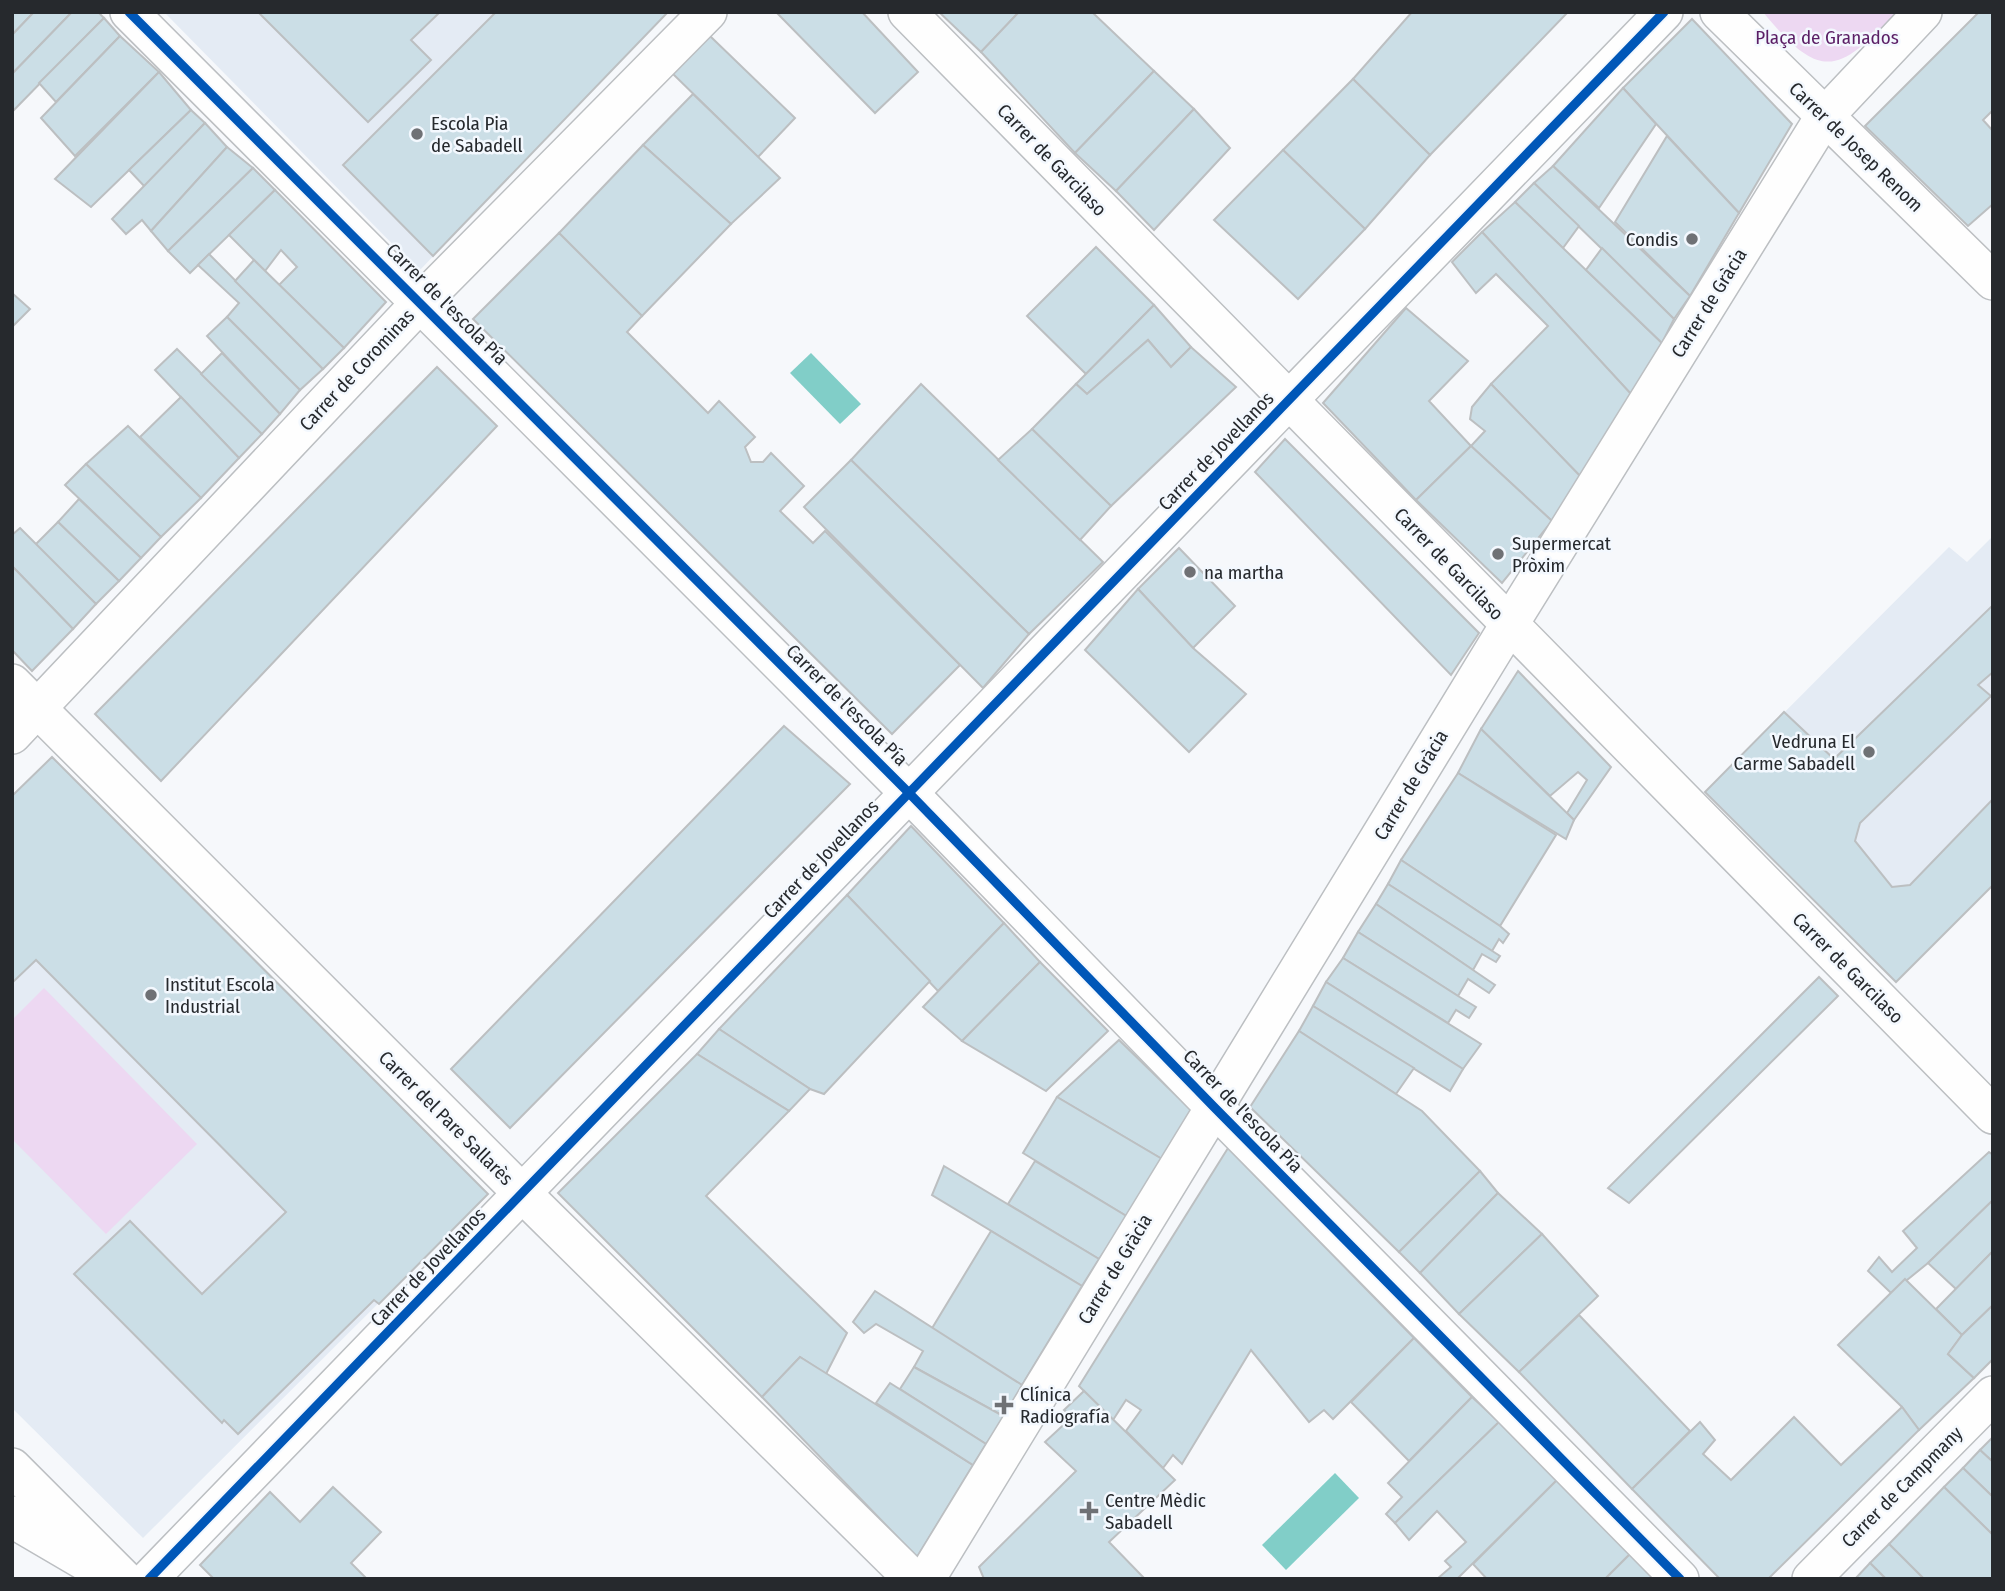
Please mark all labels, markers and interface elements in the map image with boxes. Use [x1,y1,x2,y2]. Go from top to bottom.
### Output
park label: Plaça de Granados [1755,26,1899,49]
street label: Carrer de Josep Renom [1784,77,1928,217]
street label: Carrer de Garcilaso [993,99,1111,221]
place label: Escola Pia de Sabadell [431,112,523,157]
marker: Escola Pia de Sabadell [409,126,425,142]
place label: Condis [1626,228,1678,251]
marker: Condis [1684,231,1700,247]
street label: Carrer de l'escola Pía [381,238,513,370]
street label: Carrer de Gràcia [1666,244,1752,362]
street label: Carrer de Corominas [295,304,419,436]
street label: Carrer de Jovellanos [1153,387,1279,515]
street label: Carrer de Garcilaso [1390,503,1508,625]
place label: Supermercat Pròxim [1512,532,1612,577]
marker: Supermercat Pròxim [1490,546,1506,562]
place label: na martha [1204,561,1284,584]
marker: na martha [1182,564,1198,580]
street label: Carrer de l'escola Pía [781,639,913,771]
street label: Carrer de Gràcia [1369,726,1453,844]
place label: Vedruna El Carme Sabadell [1734,730,1855,775]
marker: Vedruna El Carme Sabadell [1861,744,1877,760]
street label: Carrer de Jovellanos [758,795,884,923]
street label: Carrer de Garcilaso [1788,908,1908,1028]
place label: Institut Escola Industrial [165,973,275,1018]
marker: Institut Escola Industrial [143,987,159,1003]
street label: Carrer de l'escola Pía [1178,1045,1308,1177]
street label: Carrer del Pare Sallarès [374,1046,518,1190]
street label: Carrer de Jovellanos [365,1203,491,1331]
street label: Carrer de Gràcia [1073,1210,1157,1328]
place label: Clínica Radiografía [1020,1383,1110,1428]
marker: Clínica Radiografía [994,1395,1014,1415]
street label: Carrer de Campmany [1837,1421,1968,1552]
place label: Centre Mèdic Sabadell [1105,1489,1206,1534]
marker: Centre Mèdic Sabadell [1079,1501,1099,1521]

